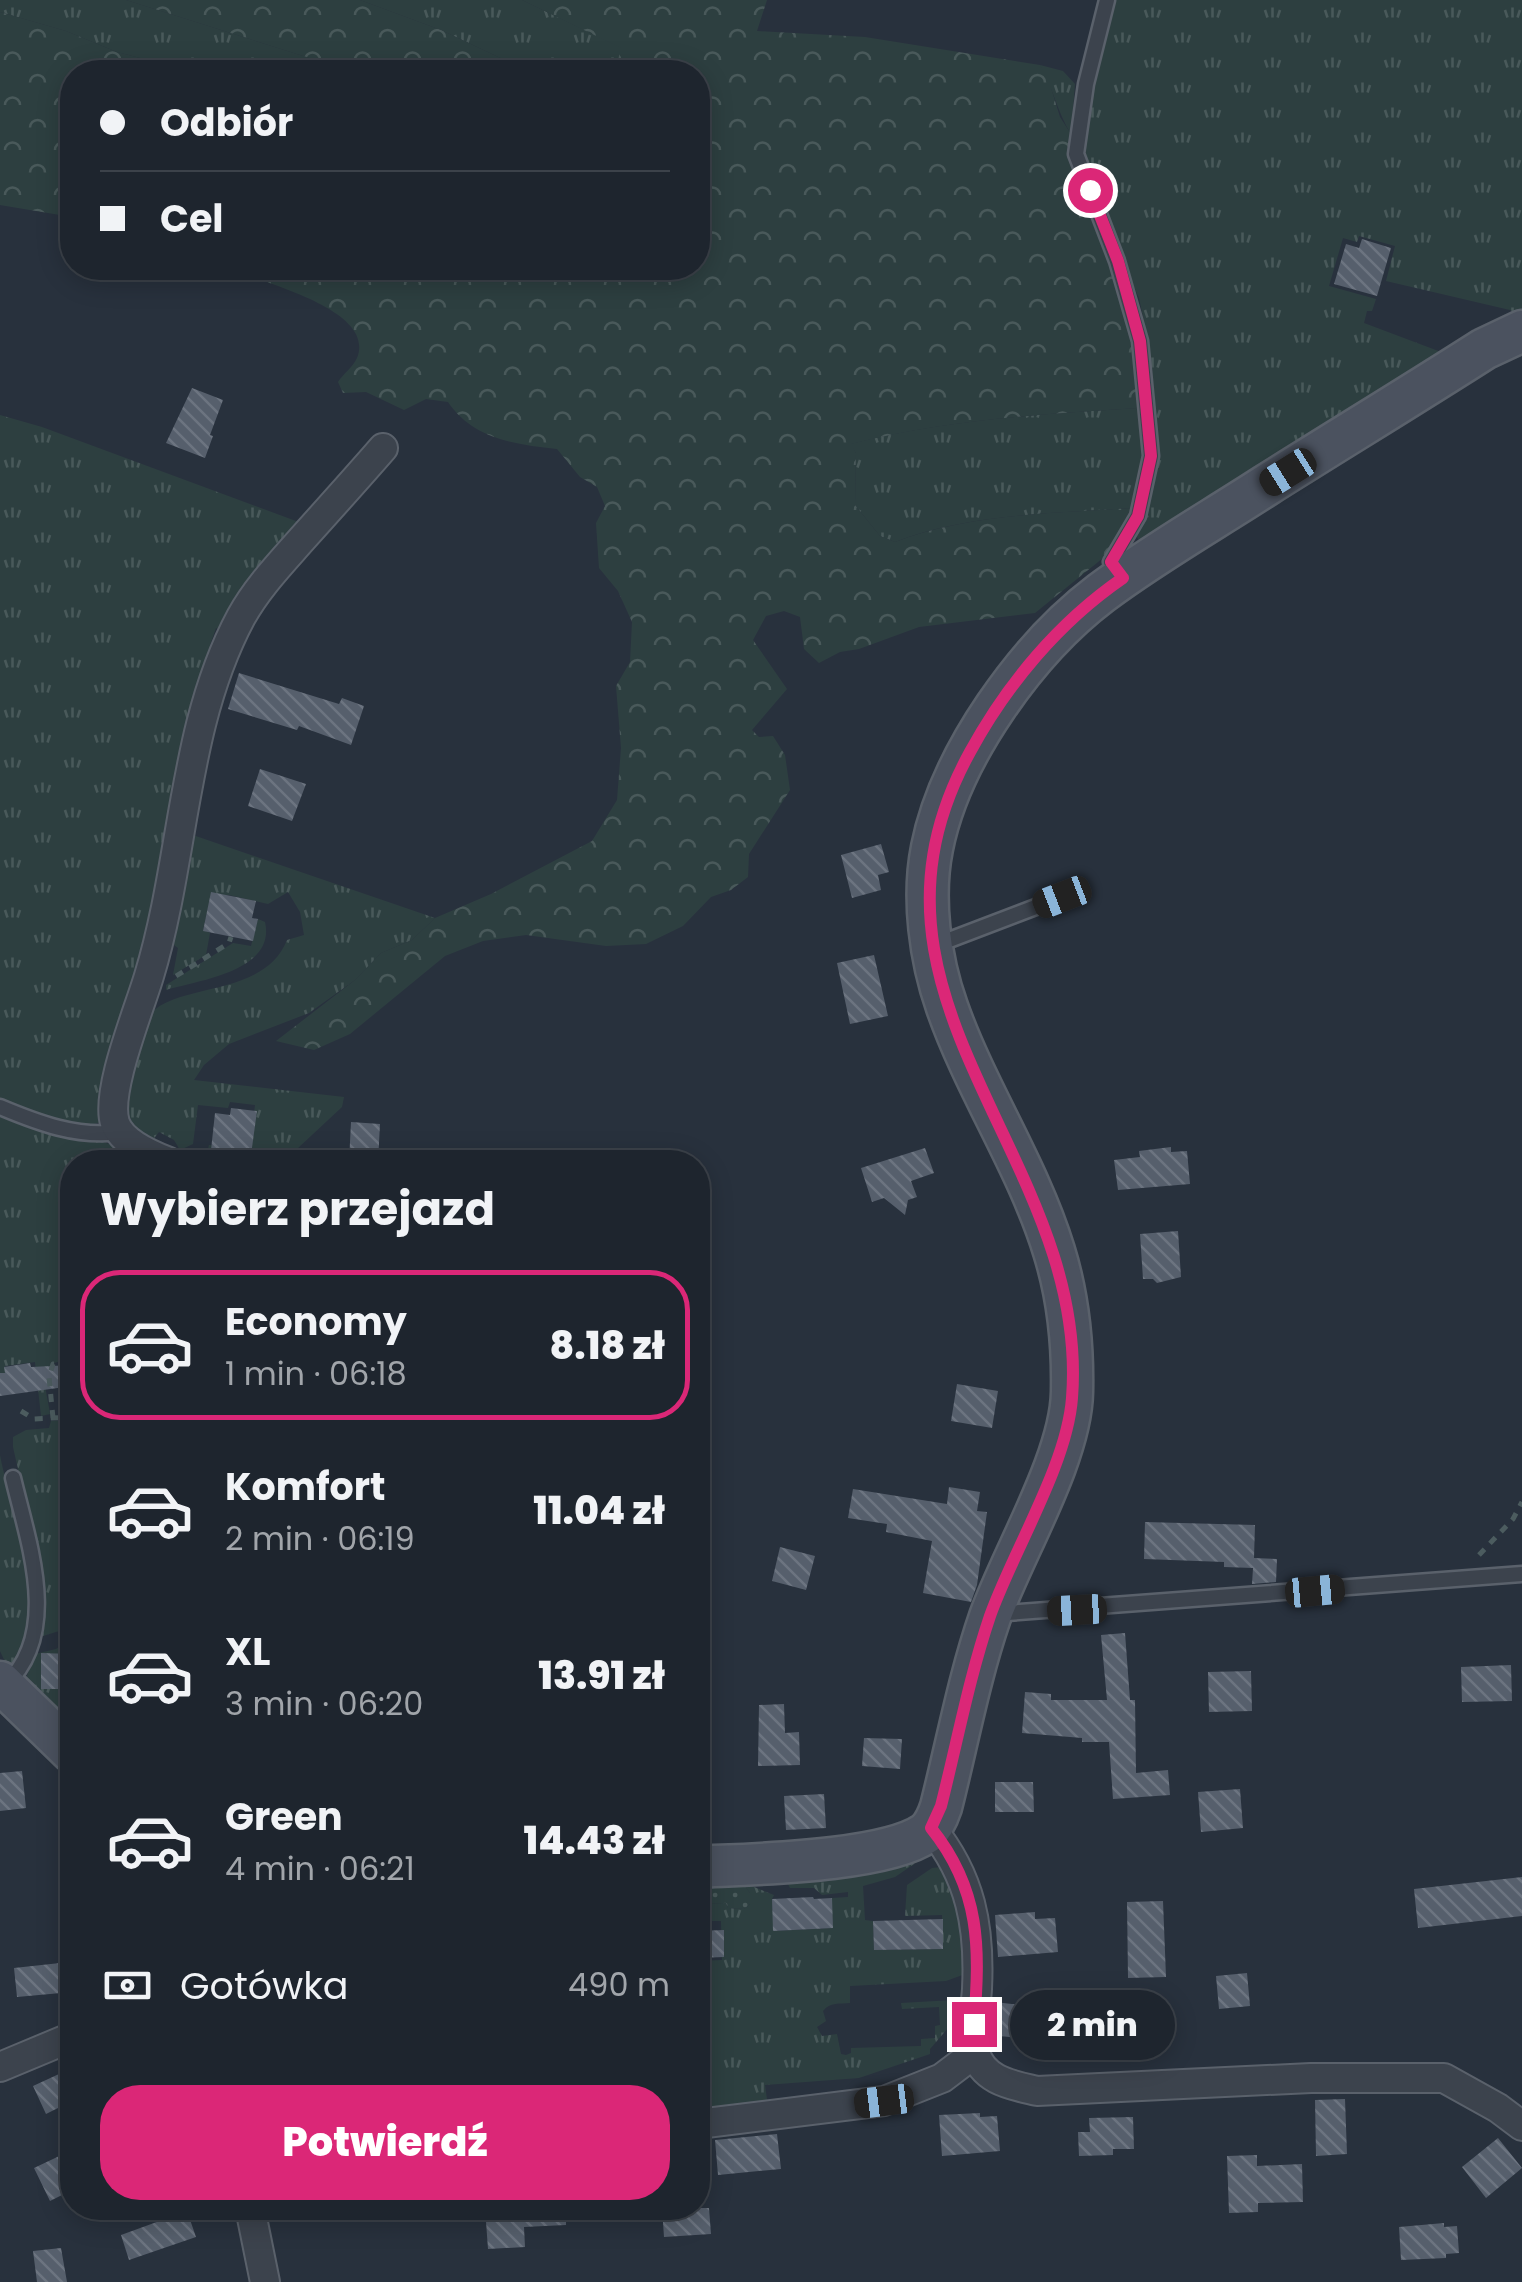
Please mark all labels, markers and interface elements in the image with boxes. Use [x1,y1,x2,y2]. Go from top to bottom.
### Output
text: Odbiór [160,96,293,149]
route start [1068,168,1113,213]
text: Cel [160,192,224,245]
car [1255,443,1321,501]
car [1029,872,1095,922]
text: Wybierz przejazd [100,1178,495,1241]
text: Economy [225,1295,407,1348]
icon: car [105,1300,195,1390]
text: 8.18 zł [550,1319,665,1372]
text: 1 min · 06:18 [225,1351,407,1396]
text: Komfort [225,1460,386,1513]
icon: car [105,1465,195,1555]
text: 11.04 zł [533,1484,665,1537]
text: 2 min · 06:19 [225,1516,415,1561]
car [1284,1573,1346,1609]
car [1046,1593,1108,1627]
text: XL [225,1625,270,1678]
icon: car [105,1630,195,1720]
text: 13.91 zł [538,1649,665,1702]
text: 3 min · 06:20 [225,1681,423,1726]
text: Green [225,1790,343,1843]
icon: car [105,1795,195,1885]
text: 14.43 zł [523,1814,665,1867]
text: 4 min · 06:21 [225,1846,415,1891]
icon: cash [100,1958,155,2013]
text: Gotówka [180,1959,348,2012]
text: 490 m [568,1962,670,2007]
callout: 2 min [1009,1989,1174,2059]
route end [952,2002,997,2047]
text: 2 min [1047,2002,1138,2047]
car [852,2082,916,2120]
button: Potwierdź [100,2085,670,2200]

